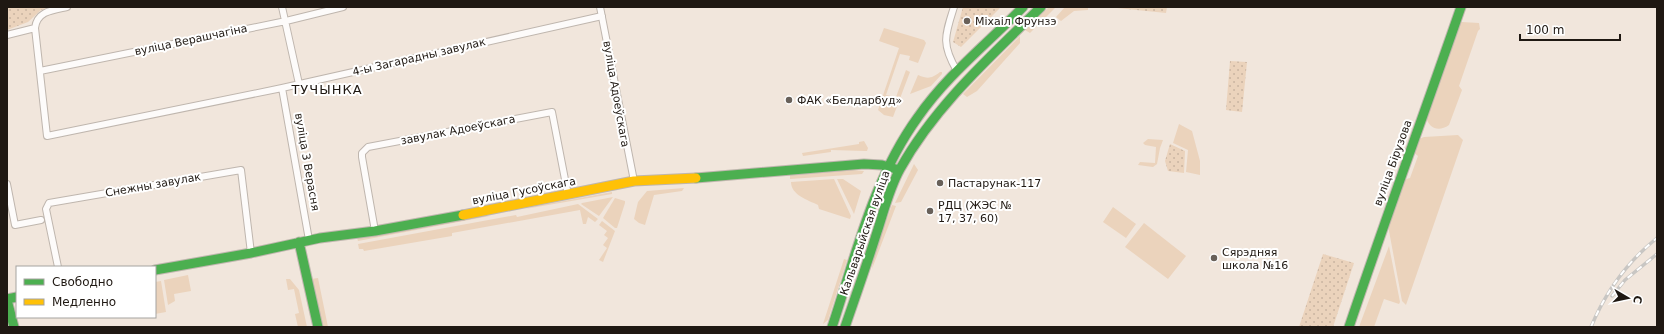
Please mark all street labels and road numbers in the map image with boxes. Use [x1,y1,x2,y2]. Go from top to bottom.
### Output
street label: вуліца Верашчагіна [133,22,249,58]
street label: 4-ы Загарадны завулак [351,35,487,79]
street label: вуліца Адоеўскага [600,40,632,148]
street label: вуліца 3 Верасня [292,112,322,212]
street label: завулак Адоеўскага [400,112,516,148]
street label: вуліца Бірузова [1371,118,1415,208]
street label: Кальварыйская вуліца [838,169,892,297]
street label: Снежны завулак [104,170,202,200]
street label: вуліца Гусоўскага [471,175,577,207]

